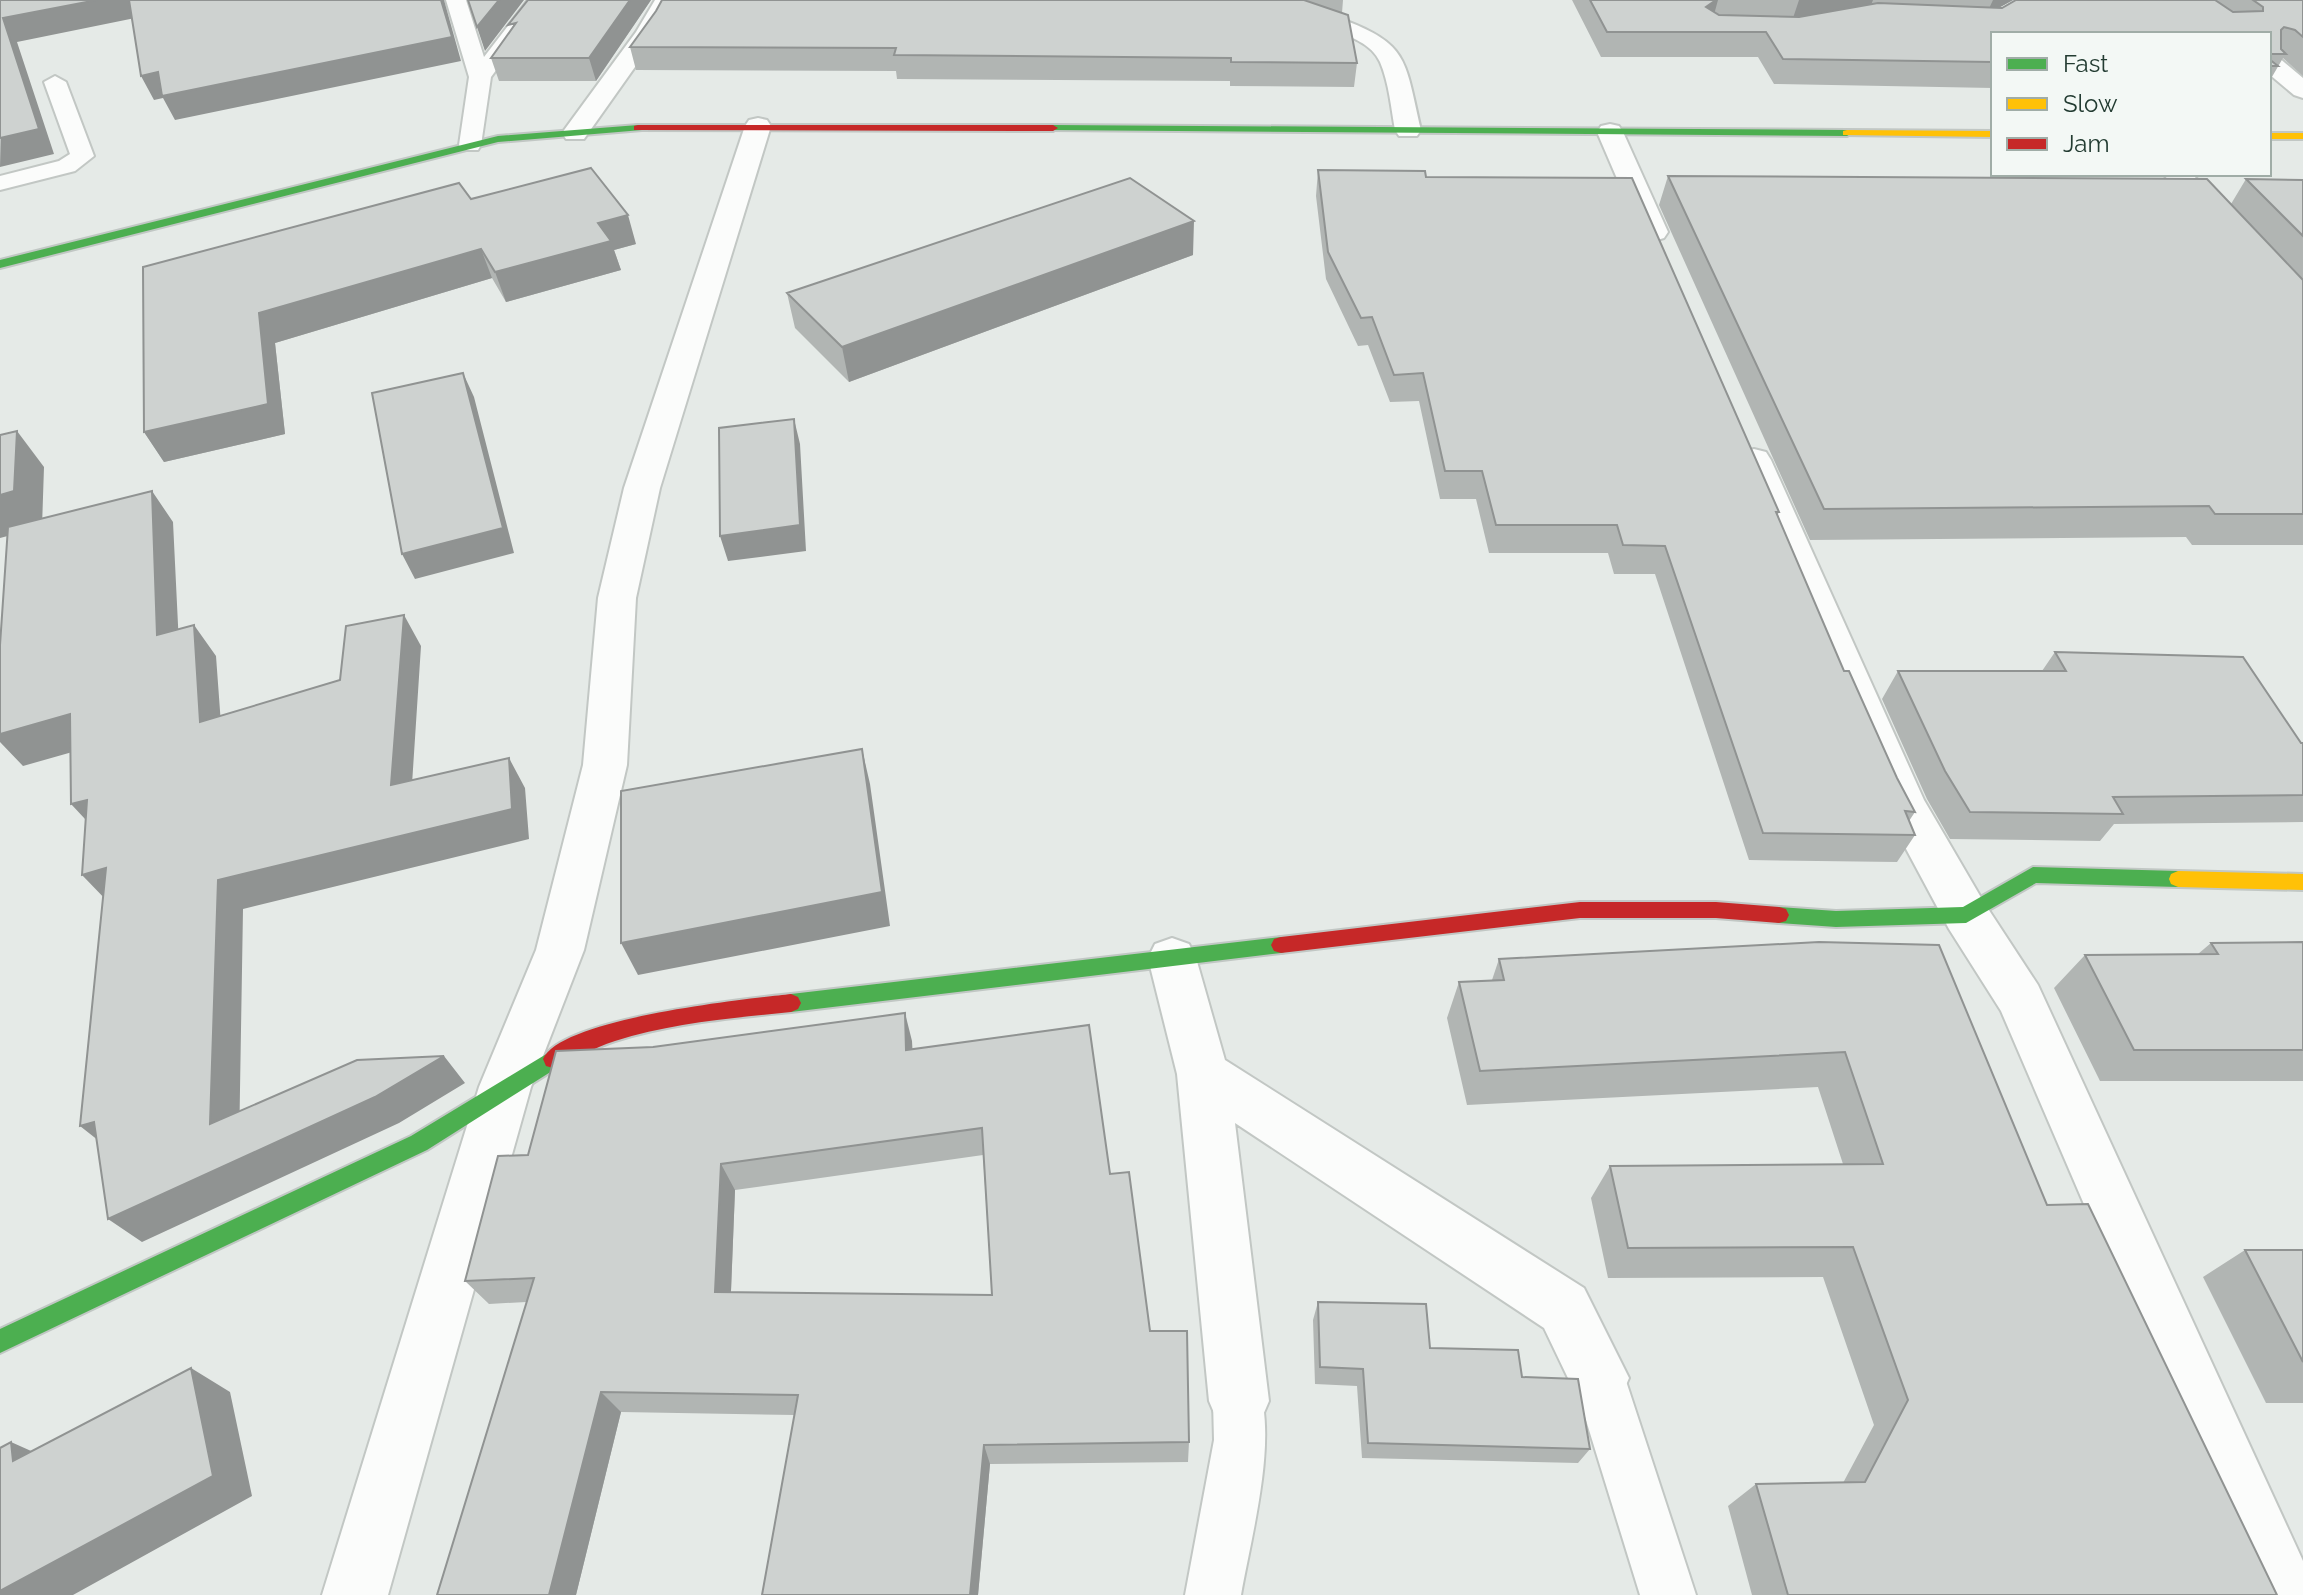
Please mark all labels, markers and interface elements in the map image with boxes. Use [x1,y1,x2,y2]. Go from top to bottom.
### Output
legend [1991,32,2271,176]
text: Fast [2063,49,2108,78]
text: Slow [2063,89,2118,118]
text: Jam [2063,129,2109,158]

